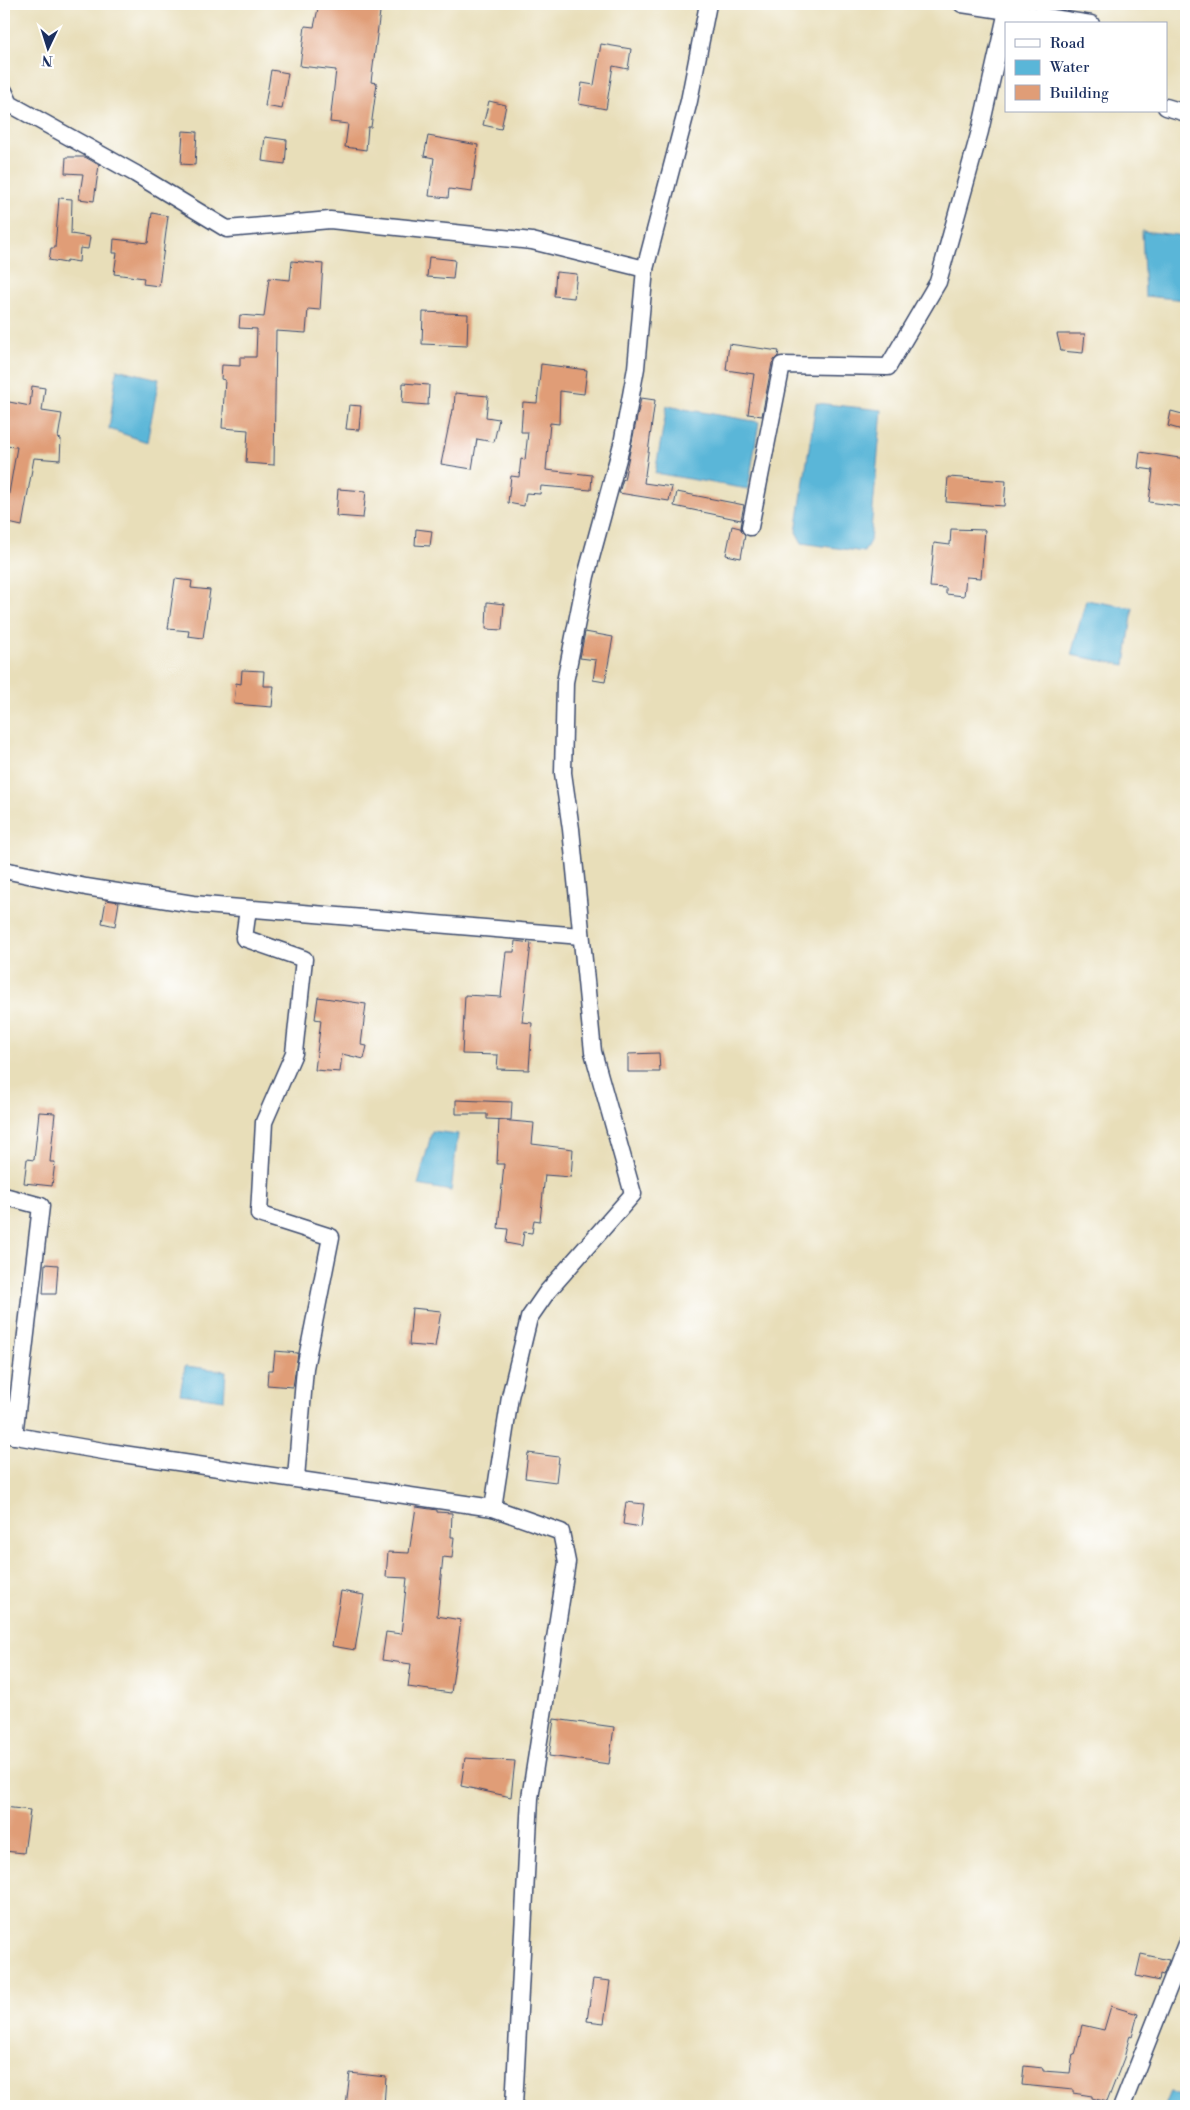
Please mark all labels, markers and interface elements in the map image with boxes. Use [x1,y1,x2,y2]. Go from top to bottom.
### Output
north arrow [22,22,72,72]
legend [1005,22,1168,112]
text: Road [1050,34,1085,53]
text: N [41,51,53,69]
text: Water [1049,58,1090,77]
text: Building [1049,84,1109,103]

